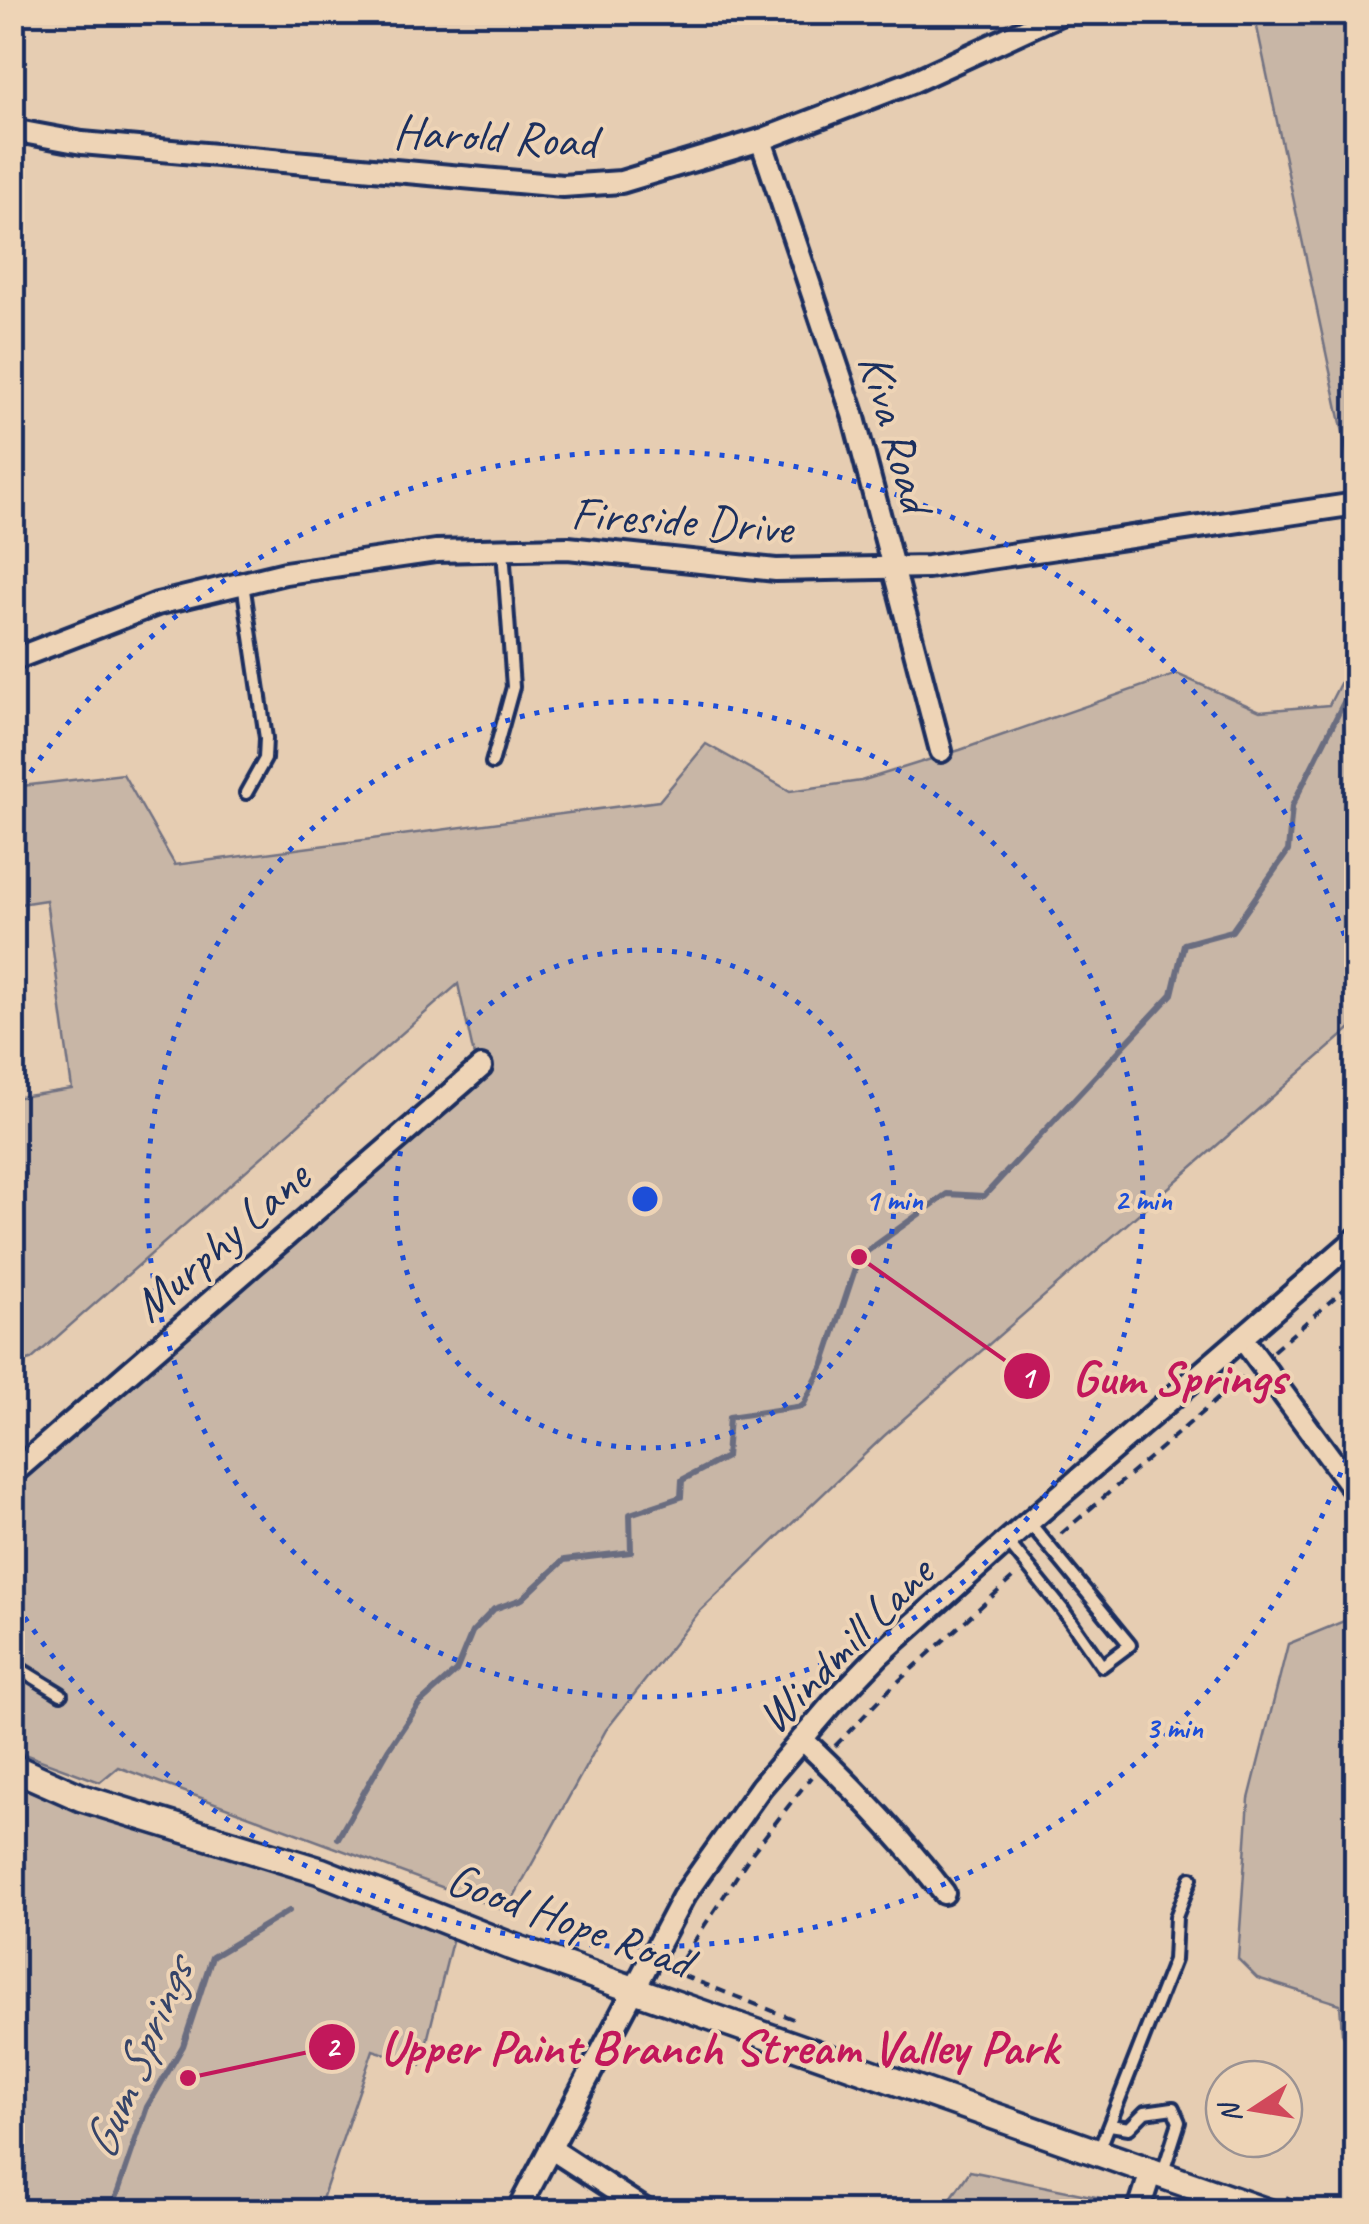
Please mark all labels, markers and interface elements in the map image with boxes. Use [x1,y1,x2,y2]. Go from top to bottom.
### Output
street label: Harold Road [392,101,605,172]
street label: Kiva Road [845,346,949,525]
street label: Fireside Drive [569,482,798,558]
street label: Murphy Lane [120,1145,324,1334]
centre of rings [627,1181,663,1217]
text: 1 min [865,1181,924,1219]
text: 2 min [1114,1181,1173,1219]
callout: Gum Springs [1002,1336,1306,1416]
text: Gum Springs [1072,1346,1290,1409]
text: 1 [1020,1358,1037,1396]
street label: Windmill Lane [743,1541,948,1746]
text: 3 min [1145,1709,1204,1747]
street label: Good Hope Road [439,1848,706,1994]
water label: Gum Springs [67,1942,211,2168]
callout: Upper Paint Branch Stream Valley Park [307,2007,1081,2087]
text: Upper Paint Branch Stream Valley Park [380,2016,1062,2079]
text: 2 [325,2028,341,2066]
north arrow [1204,2059,1304,2159]
text: N [1210,2097,1249,2126]

